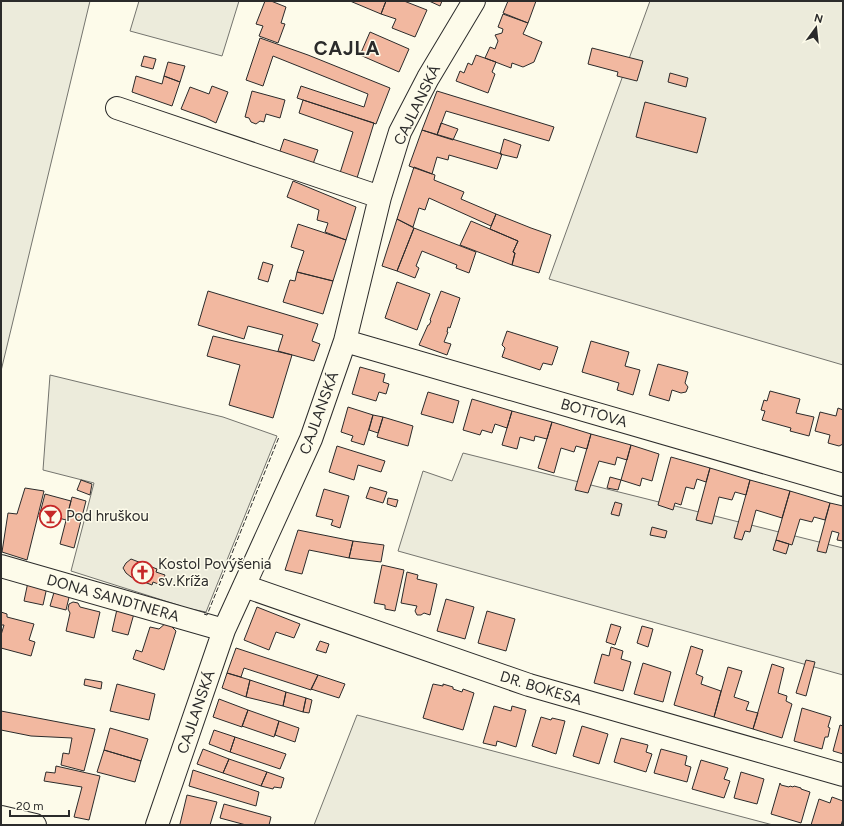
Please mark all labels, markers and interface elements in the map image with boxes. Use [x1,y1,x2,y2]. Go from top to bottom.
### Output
north arrow [796,8,836,48]
text: N [813,11,824,26]
district label: CAJLA [314,37,380,60]
street label: CAJLANSKÁ [390,62,444,148]
street label: CAJLANSKÁ [296,369,342,457]
street label: BOTTOVA [559,395,629,431]
bar icon: Pod hruškou [38,503,64,529]
place label: Pod hruškou [66,507,149,525]
place label: Kostol Povýšenia sv.Kríža [158,555,272,590]
church icon: Kostol Povýšenia sv.Kríža [129,560,155,586]
street label: DONA SANDTNERA [45,570,181,626]
street label: DR. BOKESA [498,667,584,709]
street label: CAJLANSKÁ [173,668,219,756]
scale bar [10,792,69,818]
text: 20 m [16,799,44,813]

